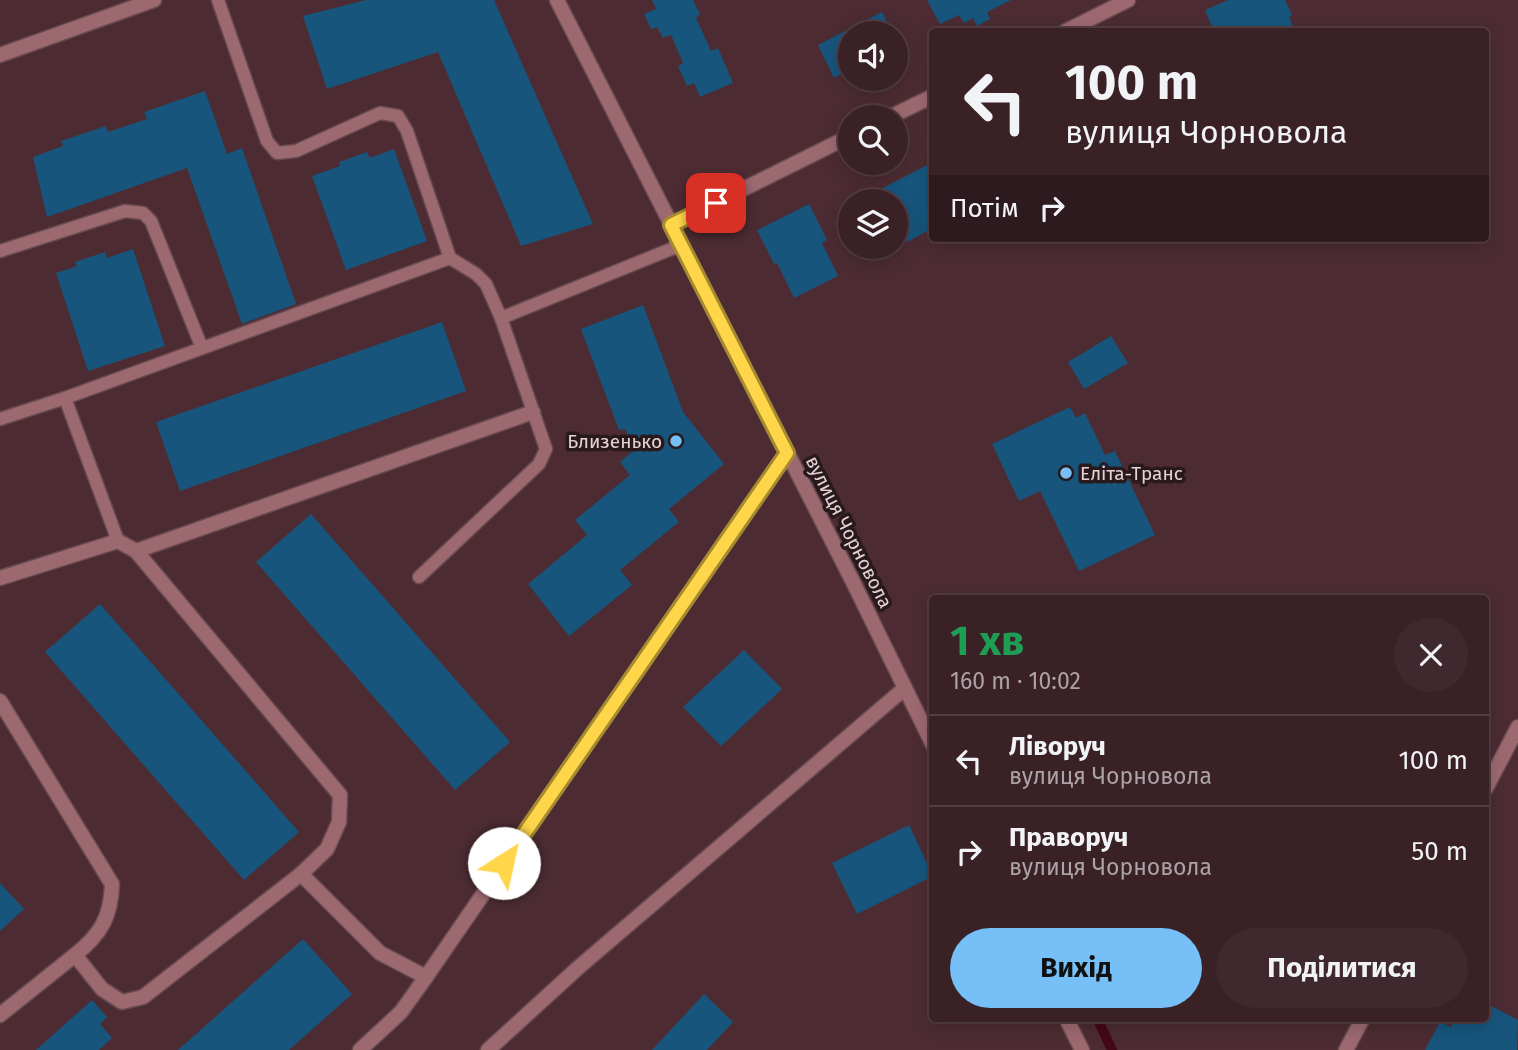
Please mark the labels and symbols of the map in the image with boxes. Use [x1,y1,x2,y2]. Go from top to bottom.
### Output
pin [686,173,746,233]
place label: Близенько [567,430,662,453]
marker: Близенько [668,433,684,449]
street label: вулиця Чорновола [801,452,897,612]
place label: Еліта-Транс [1080,462,1183,485]
marker: Еліта-Транс [1058,465,1074,481]
position arrow [467,826,541,900]

